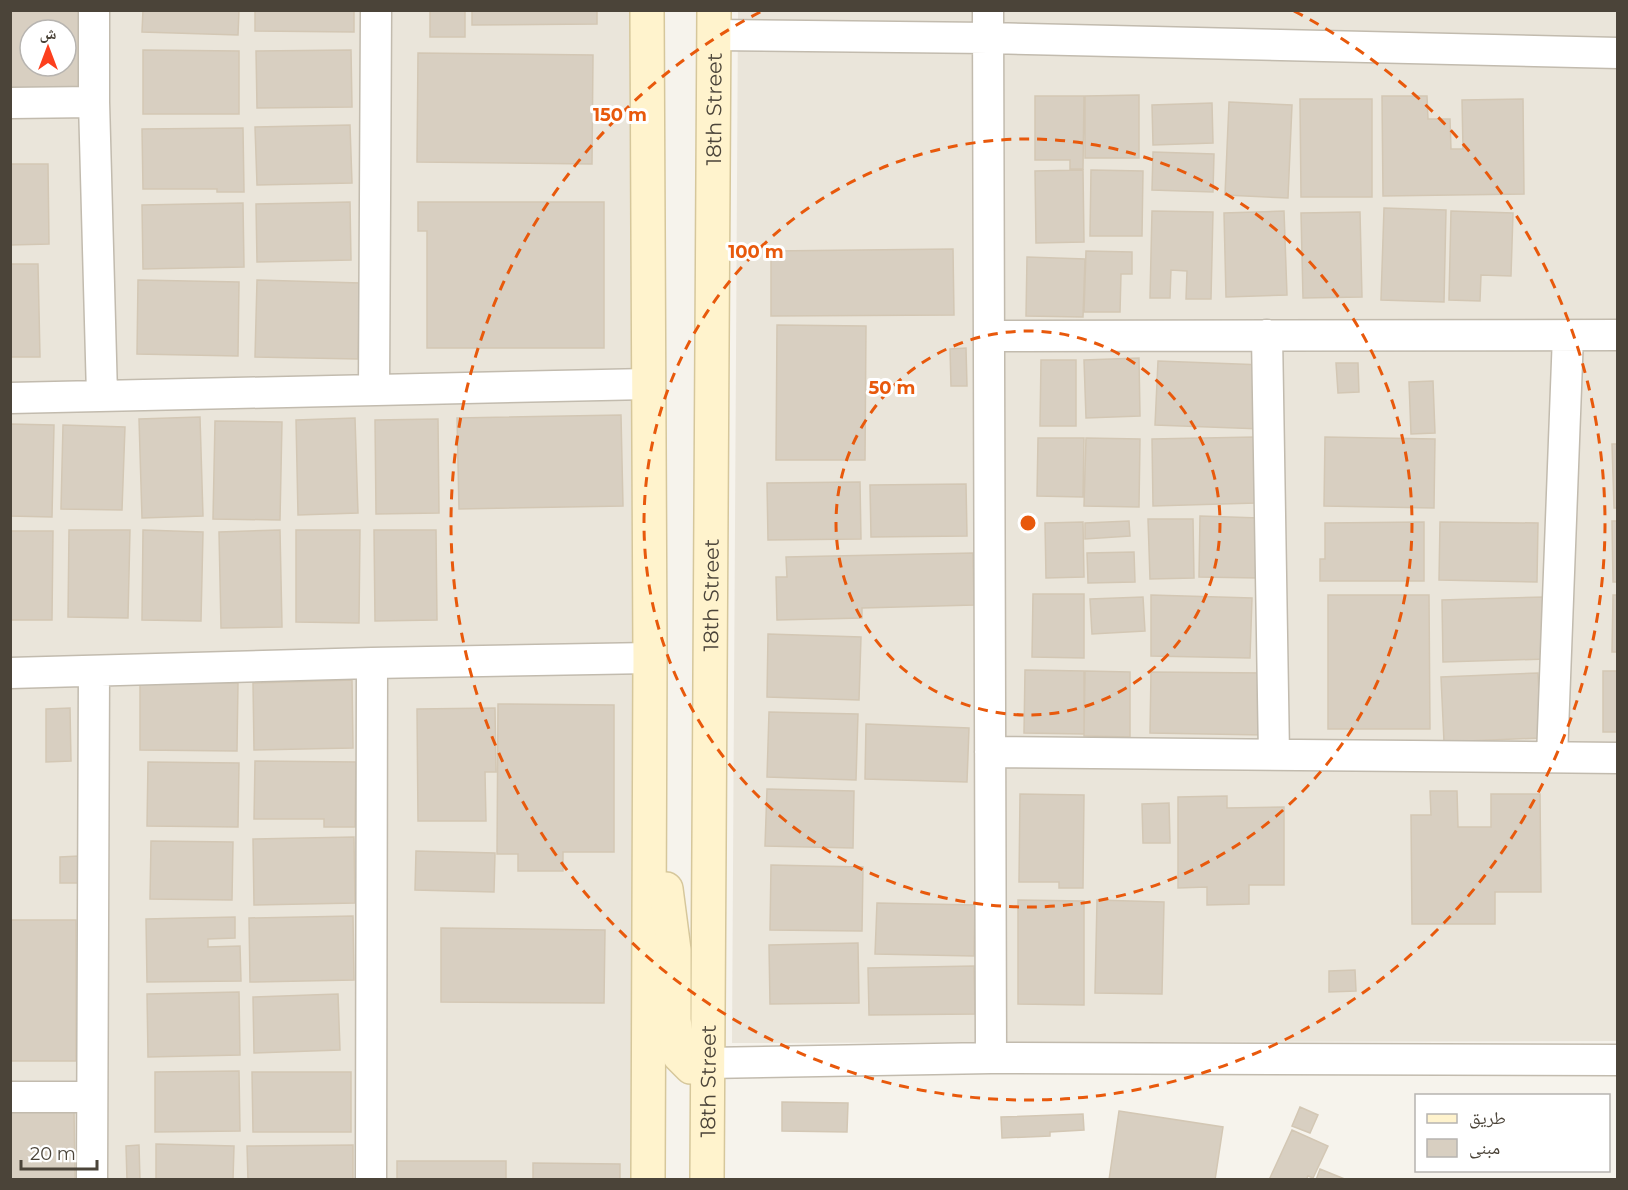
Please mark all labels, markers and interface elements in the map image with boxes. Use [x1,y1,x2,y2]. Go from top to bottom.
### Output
north arrow [18,18,78,78]
text: ش [40,24,57,43]
street label: 18th Street [701,53,726,165]
text: 150 m [593,104,647,126]
text: 100 m [728,241,784,263]
text: 50 m [869,377,915,399]
centre of rings [1018,513,1038,533]
street label: 18th Street [698,539,723,651]
street label: 18th Street [695,1025,720,1137]
legend [1415,1094,1610,1172]
text: طريق [1469,1107,1506,1129]
scale bar [21,1133,98,1171]
text: مبنى [1469,1137,1500,1159]
text: 20 m [30,1143,76,1165]

